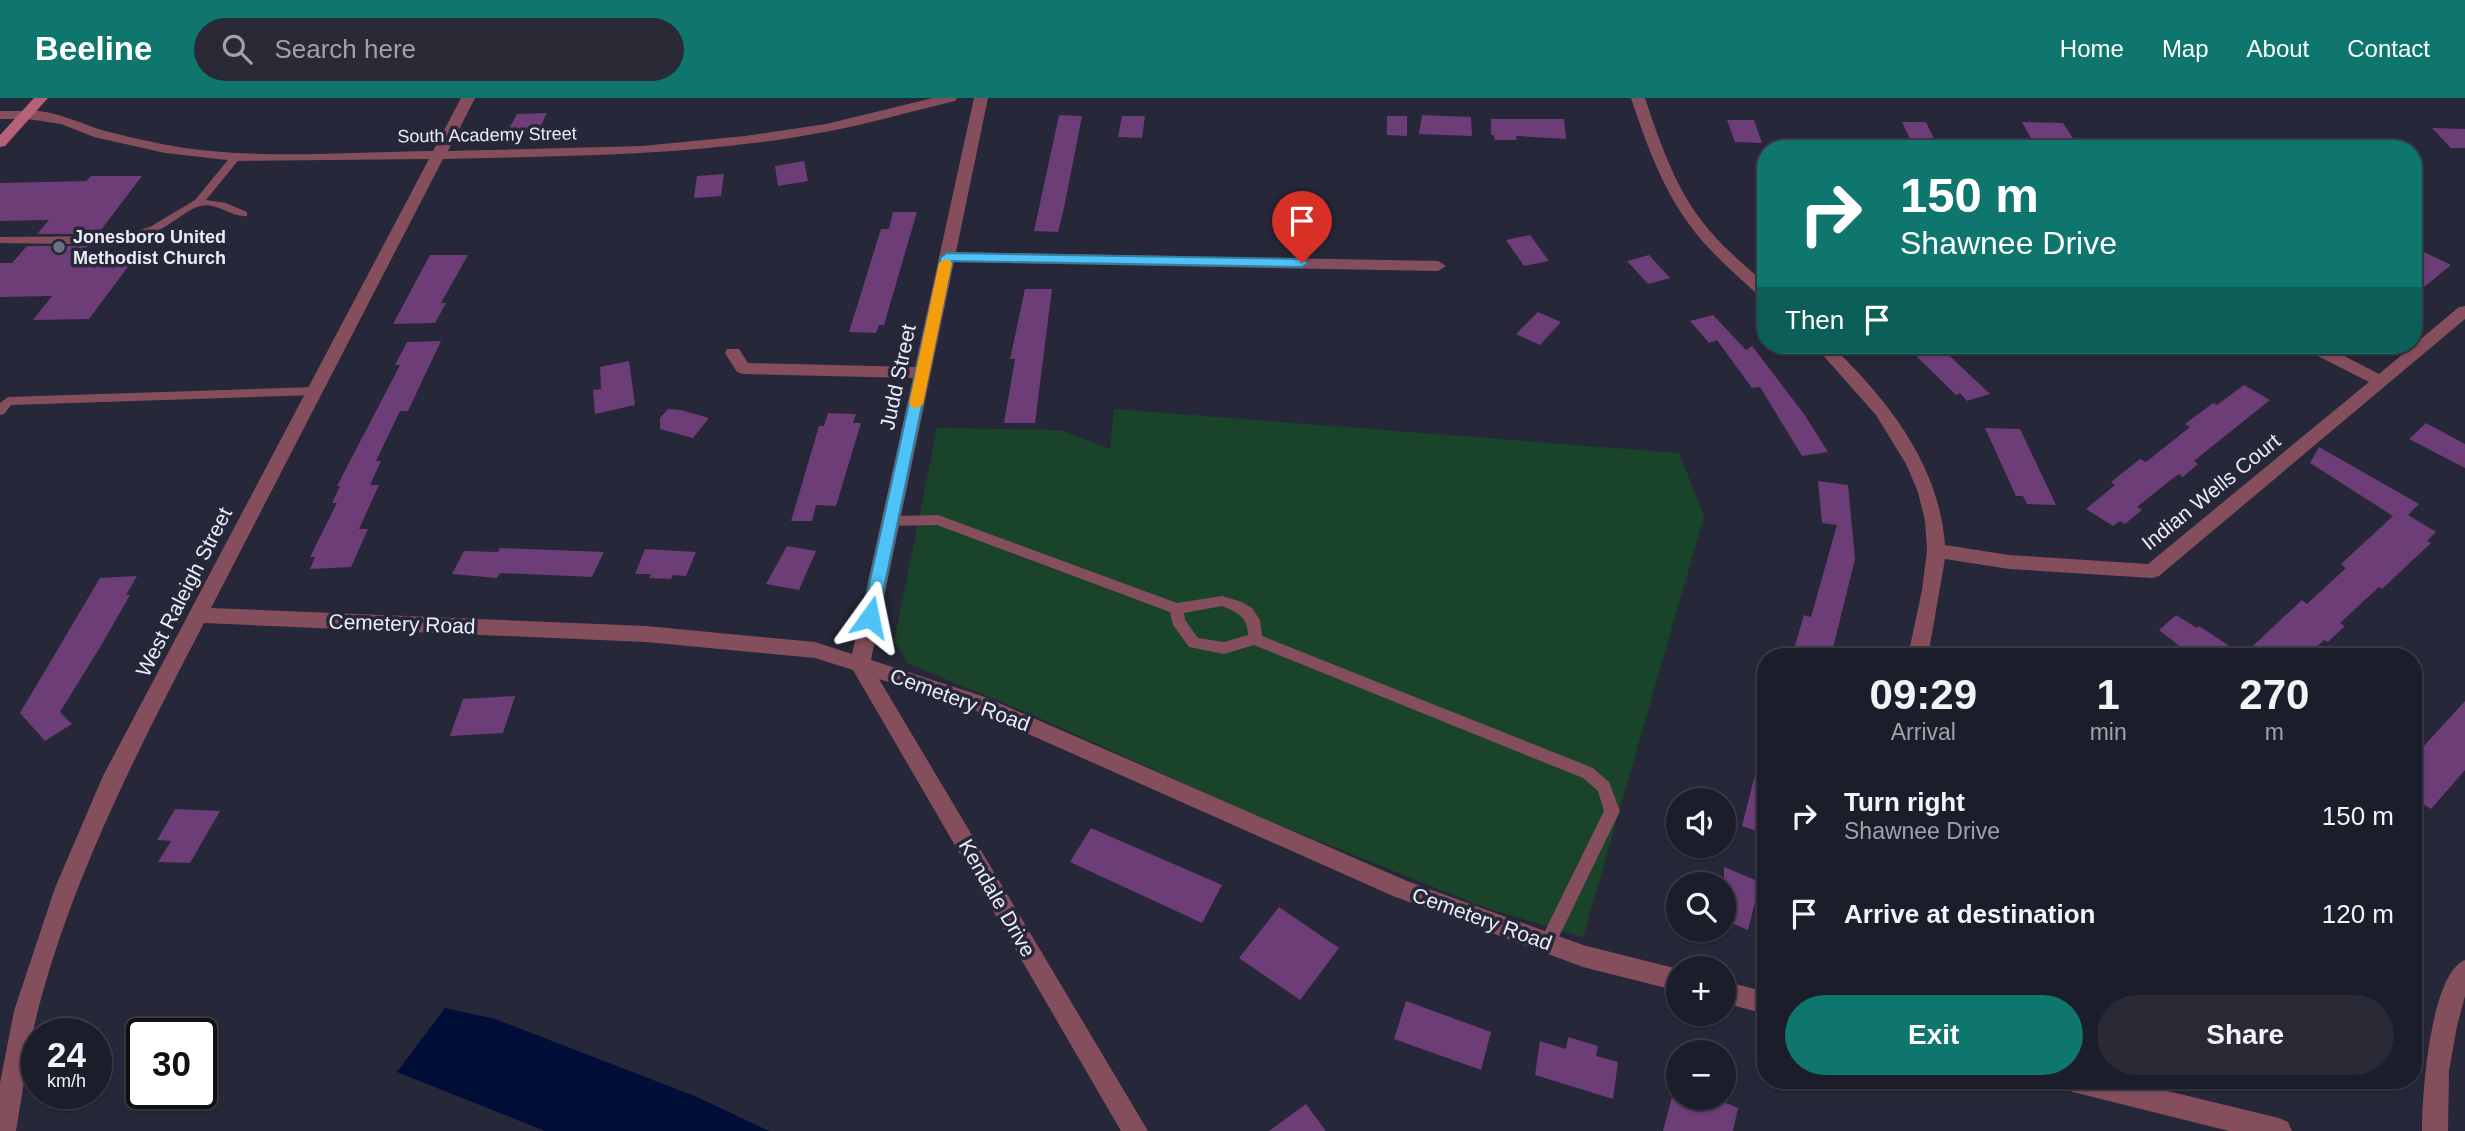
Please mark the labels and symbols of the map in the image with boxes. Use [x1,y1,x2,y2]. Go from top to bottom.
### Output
street label: South Academy Street [397,123,577,147]
pin [1272,191,1332,263]
place label: Jonesboro United Methodist Church [73,227,226,268]
marker: Jonesboro United Methodist Church [51,239,67,255]
street label: Judd Street [875,322,920,432]
street label: Indian Wells Court [2137,429,2285,554]
street label: West Raleigh Street [131,503,236,680]
position arrow [833,580,907,654]
street label: Cemetery Road [328,609,476,638]
street label: Cemetery Road [887,664,1033,735]
street label: Kendale Drive [954,835,1040,961]
street label: Cemetery Road [1409,883,1555,954]
speed limit sign: 30 [126,1018,217,1109]

